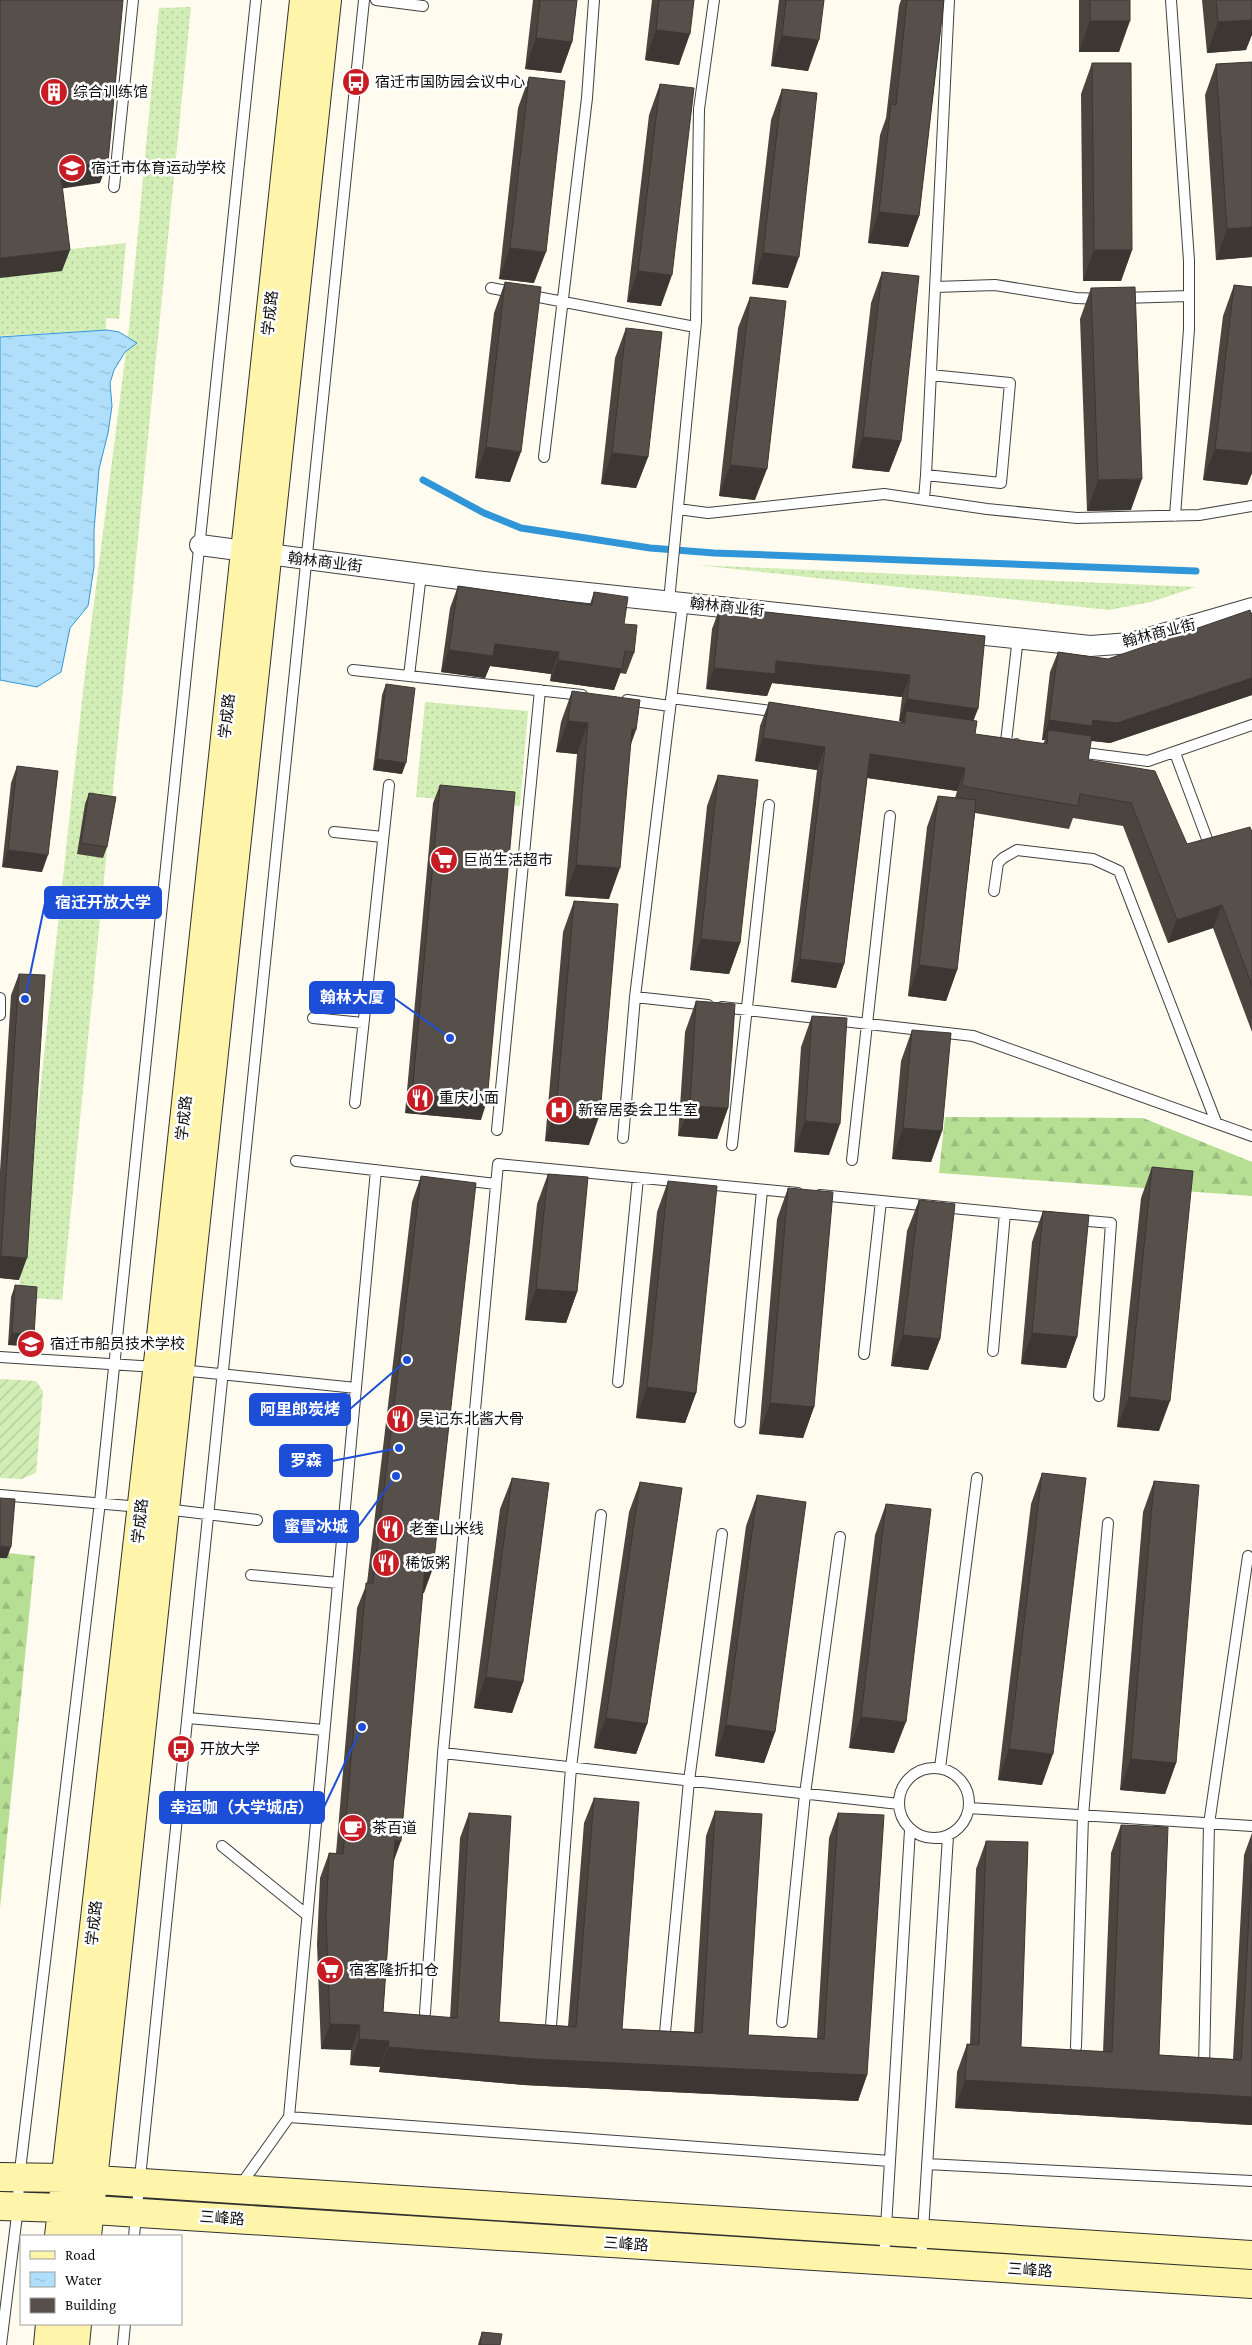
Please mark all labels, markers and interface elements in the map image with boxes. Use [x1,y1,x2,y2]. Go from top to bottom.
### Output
bus stop icon: 宿迁市国防园会议中心 [341,67,371,97]
place label: 宿迁市国防园会议中心 [375,74,525,90]
building icon: 综合训练馆 [39,77,69,107]
place label: 综合训练馆 [73,84,148,100]
school or university icon: 宿迁市体育运动学校 [57,153,87,183]
place label: 宿迁市体育运动学校 [91,159,226,176]
street label: 学成路 [260,290,280,336]
street label: 翰林商业街 [287,549,363,575]
street label: 翰林商业街 [689,595,765,619]
street label: 翰林商业街 [1121,616,1197,650]
street label: 学成路 [217,693,237,739]
supermarket icon: 巨尚生活超市 [429,845,459,875]
place label: 巨尚生活超市 [463,852,553,868]
callout: 宿迁开放大学 [45,887,161,918]
text: 宿迁开放大学 [55,894,151,911]
callout: 翰林大厦 [310,982,394,1013]
text: 翰林大厦 [320,988,384,1006]
restaurant icon: 重庆小面 [405,1083,435,1113]
place label: 重庆小面 [439,1090,499,1106]
street label: 学成路 [174,1095,194,1141]
hospital icon: 新窑居委会卫生室 [544,1095,574,1125]
place label: 新窑居委会卫生室 [578,1102,698,1118]
school or university icon: 宿迁市船员技术学校 [16,1329,46,1359]
place label: 宿迁市船员技术学校 [50,1335,185,1352]
callout: 阿里郎炭烤 [250,1394,350,1425]
text: 阿里郎炭烤 [260,1400,340,1418]
restaurant icon: 吴记东北酱大骨 [385,1404,415,1434]
place label: 吴记东北酱大骨 [419,1410,524,1427]
callout: 罗森 [280,1445,332,1476]
text: 罗森 [290,1452,322,1469]
street label: 学成路 [130,1498,150,1544]
callout: 蜜雪冰城 [274,1511,358,1542]
restaurant icon: 老奎山米线 [375,1514,405,1544]
text: 蜜雪冰城 [284,1517,348,1535]
place label: 老奎山米线 [409,1521,484,1537]
restaurant icon: 稀饭粥 [371,1548,401,1578]
place label: 稀饭粥 [405,1555,450,1571]
bus stop icon: 开放大学 [166,1734,196,1764]
place label: 开放大学 [200,1741,260,1757]
callout: 幸运咖（大学城店） [160,1792,324,1823]
text: 幸运咖（大学城店） [170,1798,314,1816]
cafe icon: 茶百道 [338,1813,368,1843]
place label: 茶百道 [372,1820,417,1836]
street label: 学成路 [84,1900,104,1946]
supermarket icon: 宿客隆折扣仓 [315,1955,345,1985]
place label: 宿客隆折扣仓 [349,1962,439,1978]
street label: 三峰路 [199,2207,245,2228]
street label: 三峰路 [603,2233,649,2254]
legend [20,2235,182,2325]
text: Road [65,2247,96,2263]
street label: 三峰路 [1007,2259,1053,2280]
text: Water [65,2272,102,2288]
text: Building [65,2297,116,2314]

